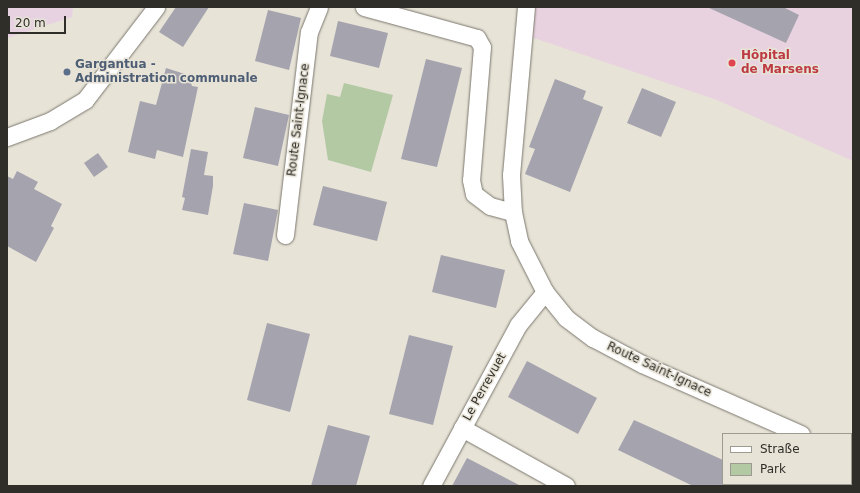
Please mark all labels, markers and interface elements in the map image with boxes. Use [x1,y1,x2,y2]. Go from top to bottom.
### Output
scale bar [10,8,68,34]
text: 20 m [15,16,46,30]
place label: Hôpital de Marsens [741,49,819,77]
marker: Hôpital de Marsens [726,57,738,69]
place label: Gargantua - Administration communale [75,58,258,86]
street label: Route Saint-Ignace [285,63,313,177]
marker: Gargantua - Administration communale [62,67,72,77]
street label: Route Saint-Ignace [604,339,714,401]
street label: Le Perrevuet [460,351,510,423]
legend [722,433,852,485]
text: Straße [760,442,800,456]
text: Park [760,462,786,476]

